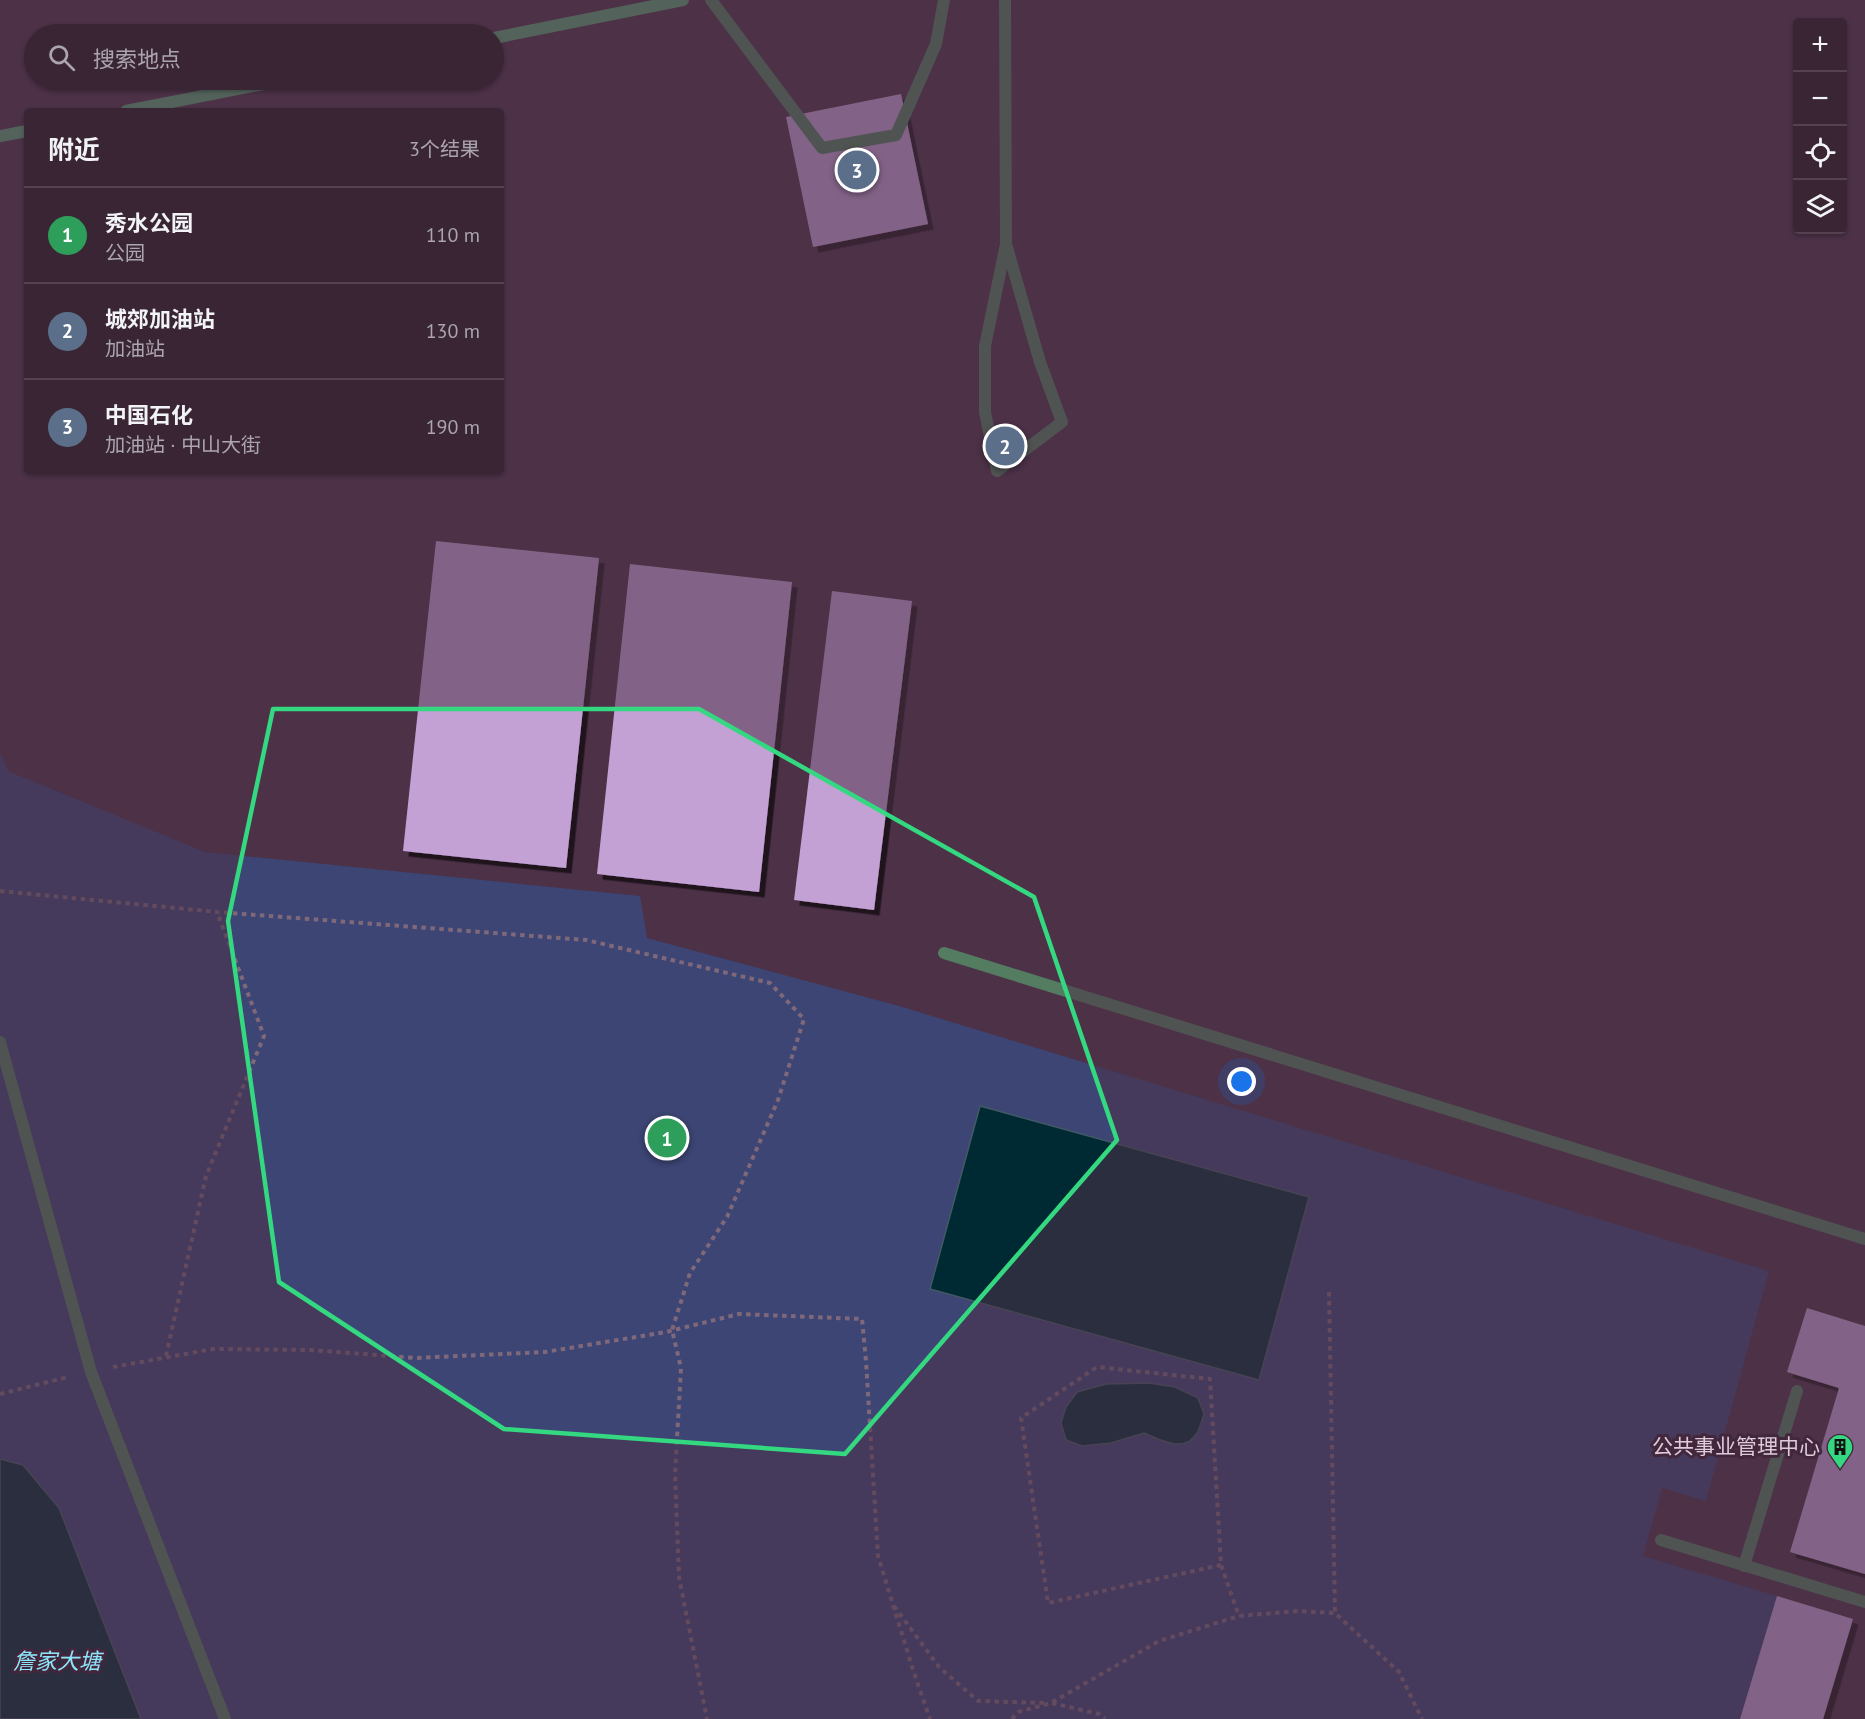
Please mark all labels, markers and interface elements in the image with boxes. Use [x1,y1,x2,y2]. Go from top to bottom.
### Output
map controls [1793,18,1847,234]
button: + [1793,18,1847,72]
search box [24,24,504,90]
icon: search [45,41,78,74]
text: 搜索地点 [93,45,181,73]
button: − [1793,72,1847,126]
button: locate [1793,126,1847,180]
text: 附近 [48,133,100,166]
text: 3个结果 [409,136,480,162]
pin: 3 [838,148,876,192]
button: layers [1793,180,1847,234]
text: 秀水公园 [105,209,193,237]
text: 1 [62,222,73,248]
text: 110 m [426,222,480,248]
text: 公园 [105,240,145,266]
text: 城郊加油站 [105,305,215,333]
text: 2 [62,318,73,344]
text: 130 m [426,318,480,344]
text: 加油站 [105,336,165,362]
text: 中国石化 [105,401,193,429]
text: 3 [62,414,73,440]
text: 190 m [426,414,480,440]
pin: 2 [986,424,1024,468]
text: 加油站 · 中山大街 [105,432,261,458]
your location [1227,1067,1256,1096]
pin: 1 [648,1116,686,1160]
building icon: 公共事业管理中心 [1825,1432,1855,1470]
place label: 公共事业管理中心 [1652,1433,1820,1460]
water label: 詹家大塘 [13,1647,105,1675]

